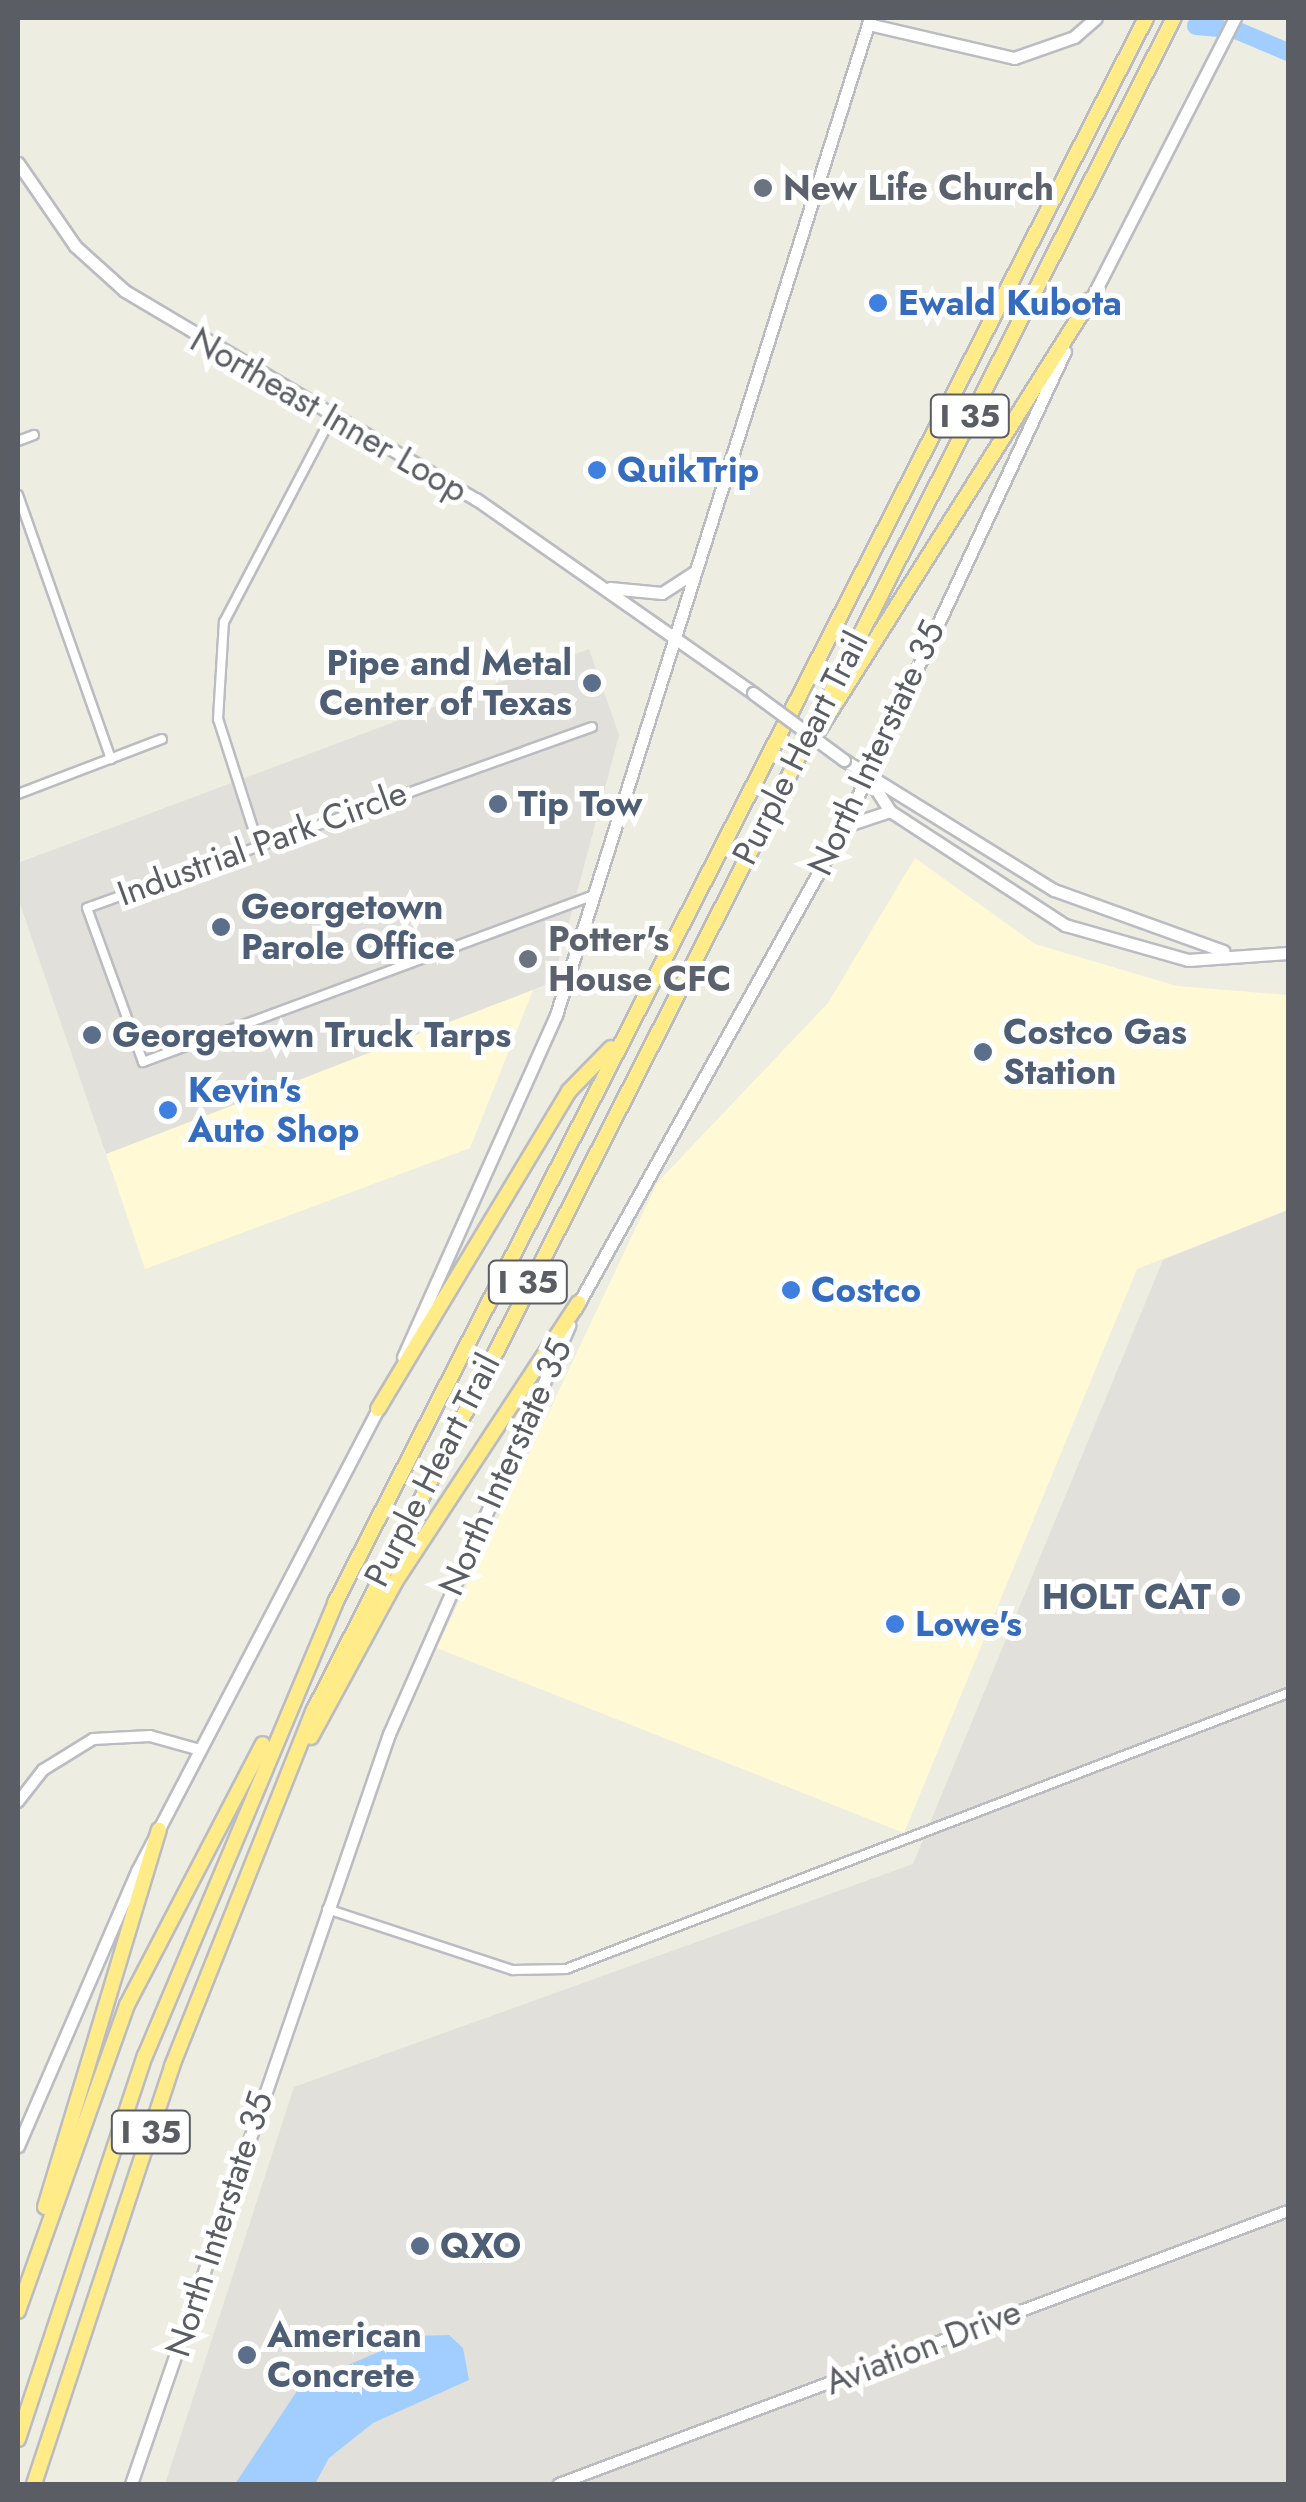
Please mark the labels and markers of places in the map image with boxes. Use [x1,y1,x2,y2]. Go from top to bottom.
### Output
place label: New Life Church [783,167,1054,209]
marker: New Life Church [752,177,774,199]
place label: Ewald Kubota [898,282,1122,324]
marker: Ewald Kubota [867,292,889,314]
place label: QuikTrip [617,449,759,491]
marker: QuikTrip [586,459,608,481]
place label: Pipe and Metal Center of Texas [319,642,572,724]
marker: Pipe and Metal Center of Texas [581,672,603,694]
place label: Tip Tow [518,783,642,825]
marker: Tip Tow [487,793,509,815]
place label: Georgetown Parole Office [241,886,455,968]
marker: Georgetown Parole Office [210,916,232,938]
place label: Potter's House CFC [548,918,731,1000]
marker: Potter's House CFC [517,948,539,970]
place label: Costco Gas Station [1003,1011,1187,1093]
place label: Georgetown Truck Tarps [112,1014,511,1056]
marker: Georgetown Truck Tarps [81,1024,103,1046]
marker: Costco Gas Station [972,1041,994,1063]
place label: Kevin's Auto Shop [188,1069,359,1151]
marker: Kevin's Auto Shop [157,1099,179,1121]
place label: Costco [811,1269,921,1311]
marker: Costco [780,1279,802,1301]
place label: HOLT CAT [1042,1576,1211,1618]
marker: HOLT CAT [1220,1586,1242,1608]
place label: Lowe's [915,1603,1022,1645]
marker: Lowe's [884,1613,906,1635]
place label: QXO [440,2225,521,2267]
marker: QXO [409,2235,431,2257]
place label: American Concrete [267,2314,422,2396]
marker: American Concrete [236,2344,258,2366]

